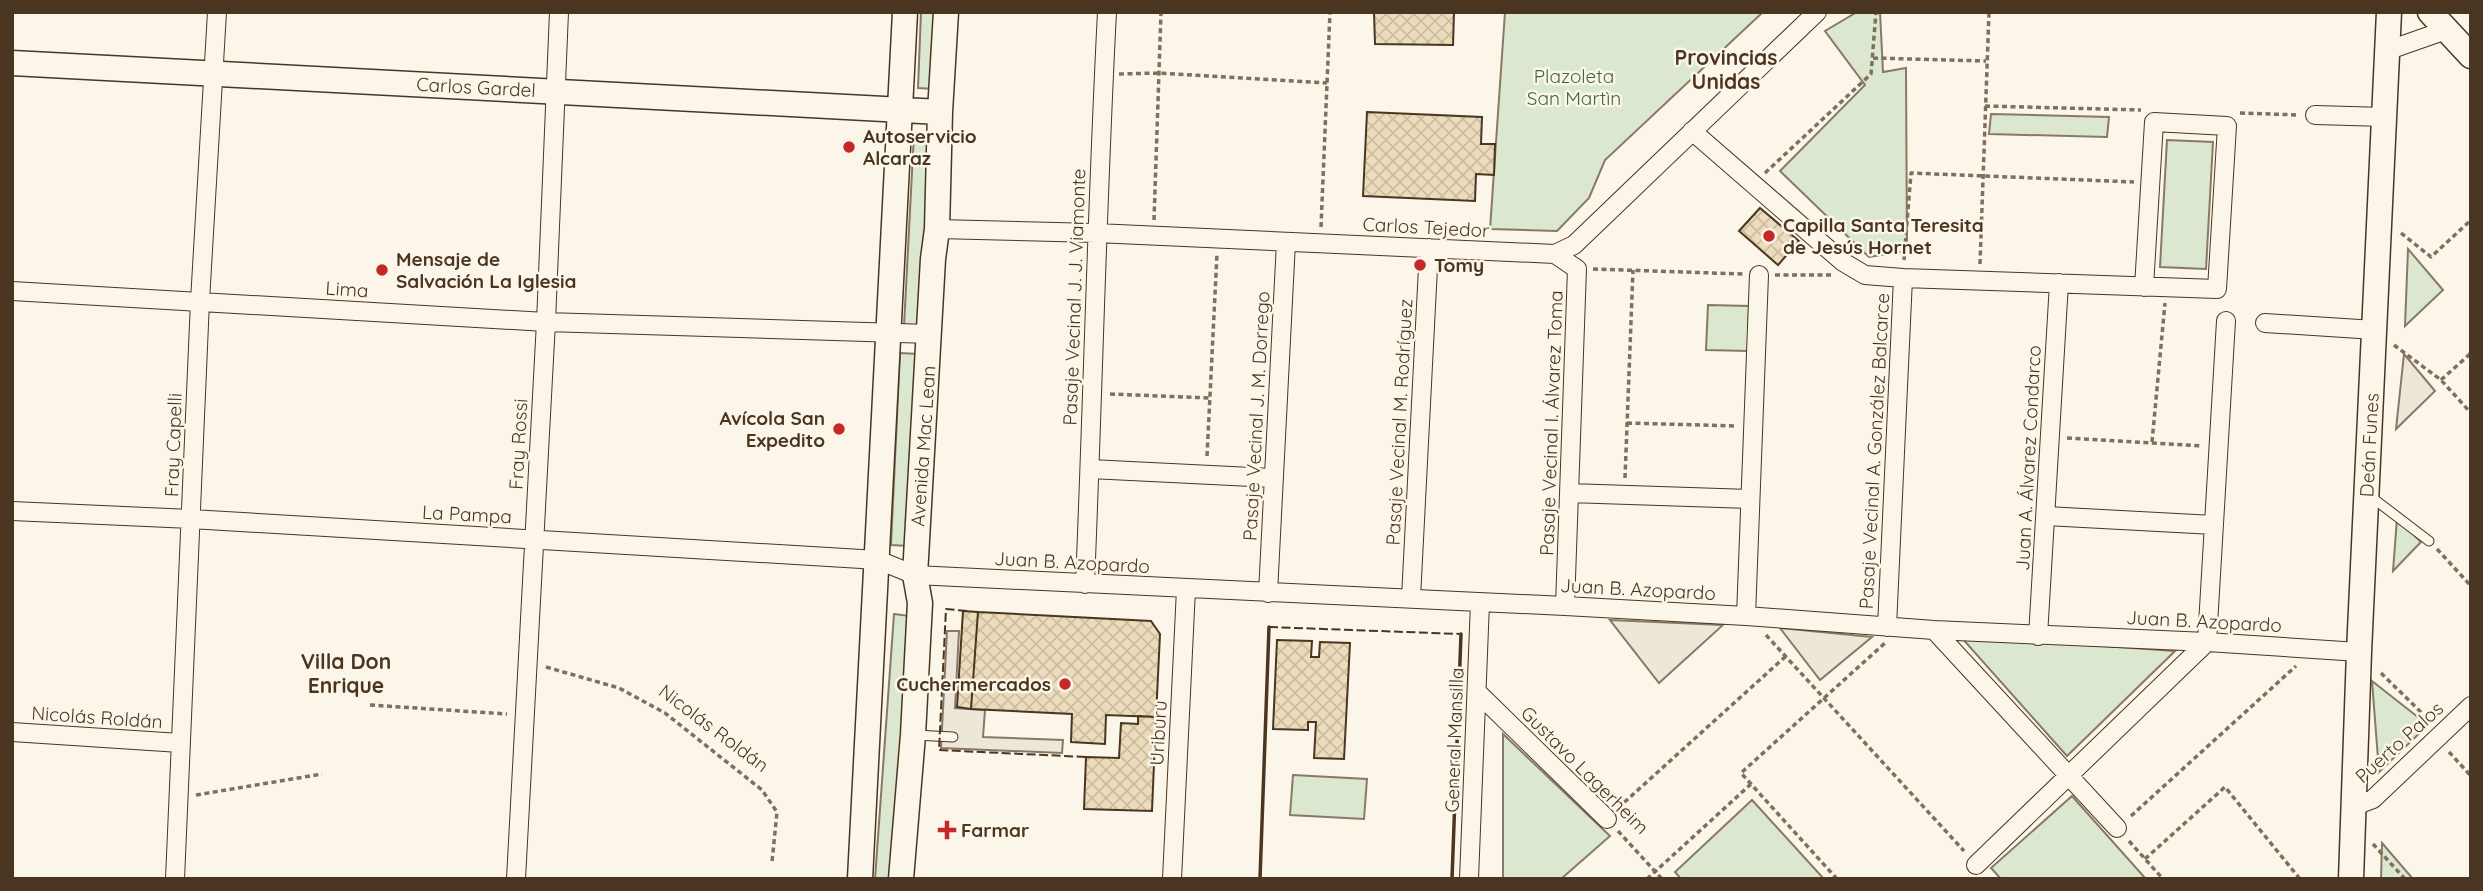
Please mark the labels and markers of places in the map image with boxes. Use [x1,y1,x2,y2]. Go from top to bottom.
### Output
place label: Autoservicio Alcaraz [863,124,977,170]
marker: Autoservicio Alcaraz [841,139,857,155]
place label: Capilla Santa Teresita de Jesús Hornet [1783,213,1984,259]
marker: Capilla Santa Teresita de Jesús Hornet [1761,228,1777,244]
place label: Mensaje de Salvación La Iglesia [396,247,576,293]
place label: Tomy [1434,253,1484,277]
marker: Tomy [1412,257,1428,273]
marker: Mensaje de Salvación La Iglesia [374,262,390,278]
place label: Avícola San Expedito [720,406,825,452]
marker: Avícola San Expedito [831,421,847,437]
place label: Cuchermercados [896,672,1051,696]
marker: Cuchermercados [1057,676,1073,692]
place label: Farmar [961,818,1029,842]
marker: Farmar [939,822,955,838]

